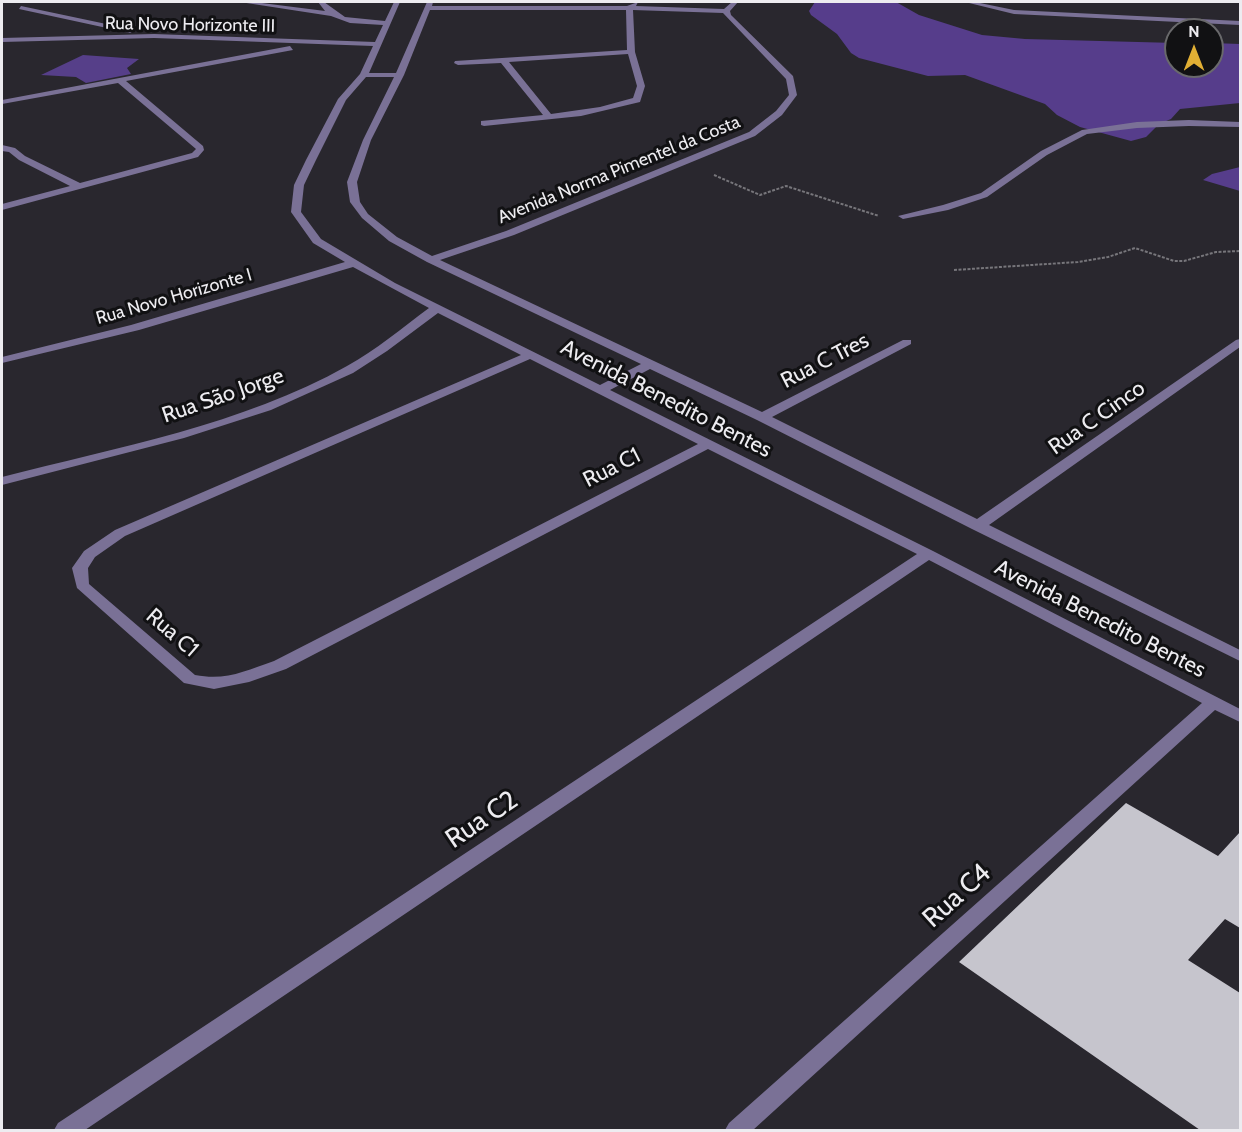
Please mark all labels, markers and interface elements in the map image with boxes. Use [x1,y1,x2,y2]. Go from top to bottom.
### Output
street label: Rua Novo Horizonte III [105,13,275,37]
north arrow [1164,18,1224,78]
text: N [1188,22,1200,41]
street label: Avenida Norma Pimentel da Costa [495,111,743,229]
street label: Rua Novo Horizonte I [93,264,255,330]
street label: Rua C Tres [777,328,873,394]
street label: Avenida Benedito Bentes [556,334,776,464]
street label: Rua São Jorge [159,363,287,429]
street label: Rua C Cinco [1044,375,1150,461]
street label: Rua C1 [579,442,645,494]
street label: Avenida Benedito Bentes [990,554,1210,684]
street label: Rua C1 [140,603,204,663]
street label: Rua C2 [440,784,524,856]
street label: Rua C4 [916,857,998,935]

